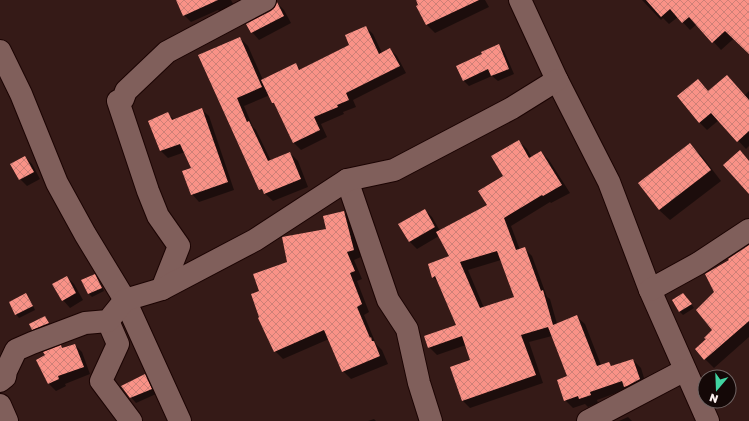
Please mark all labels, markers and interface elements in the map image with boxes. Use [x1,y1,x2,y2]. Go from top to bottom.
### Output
north arrow [697,369,737,409]
text: N [708,391,720,406]

